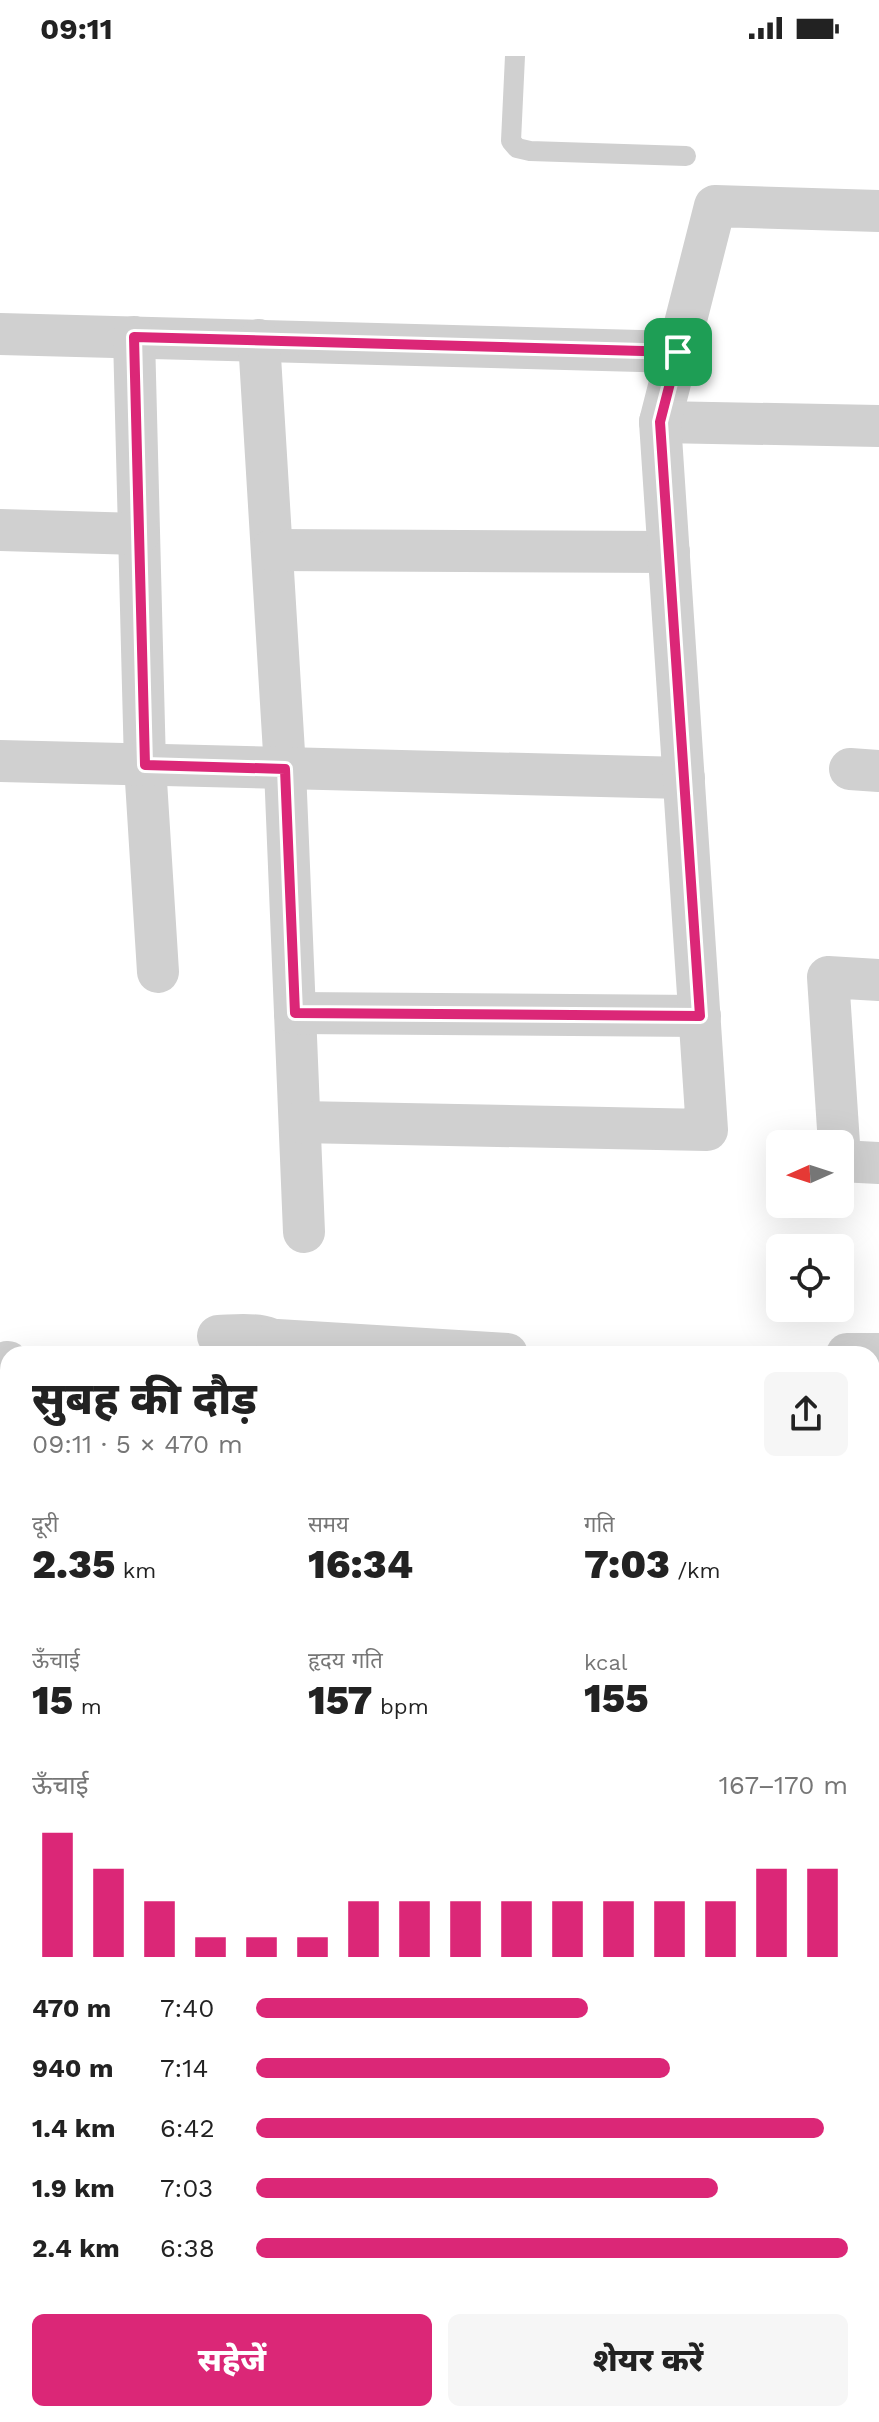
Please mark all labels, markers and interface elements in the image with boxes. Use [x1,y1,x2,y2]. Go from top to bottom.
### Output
text: 09:11 [40,11,113,46]
pin [644,318,712,386]
icon: arrive [656,330,700,374]
north arrow [766,1130,854,1218]
map controls [766,1130,854,1322]
button: locate [766,1234,854,1322]
button: share [764,1372,848,1456]
text: सुबह की दौड़ [32,1373,257,1425]
text: 09:11 · 5 × 470 m [32,1429,243,1459]
text: दूरी [32,1512,58,1537]
text: समय [308,1512,349,1537]
text: गति [584,1512,615,1537]
text: 2.35 [32,1541,115,1588]
text: 16:34 [308,1541,413,1588]
text: 7:03 [584,1541,670,1588]
text: km [115,1558,156,1583]
text: /km [670,1558,721,1583]
text: ऊँचाई [32,1648,80,1673]
text: हृदय गति [308,1648,383,1673]
text: kcal [584,1650,628,1675]
text: 155 [584,1675,648,1722]
text: 15 [32,1677,73,1724]
text: 157 [308,1677,373,1724]
text: m [73,1694,102,1719]
text: bpm [373,1694,429,1719]
text: ऊँचाई [32,1770,88,1800]
text: 167–170 m [719,1770,848,1800]
text: 470 m [32,1993,111,2023]
text: 7:40 [160,1993,214,2023]
text: 940 m [32,2053,113,2083]
text: 7:14 [160,2053,208,2083]
text: 1.4 km [32,2113,116,2143]
text: 6:42 [160,2113,215,2143]
text: 1.9 km [32,2173,115,2203]
text: 7:03 [160,2173,213,2203]
text: 2.4 km [32,2233,120,2263]
text: 6:38 [160,2233,215,2263]
button: सहेजें [32,2314,432,2406]
button: शेयर करें [448,2314,848,2406]

